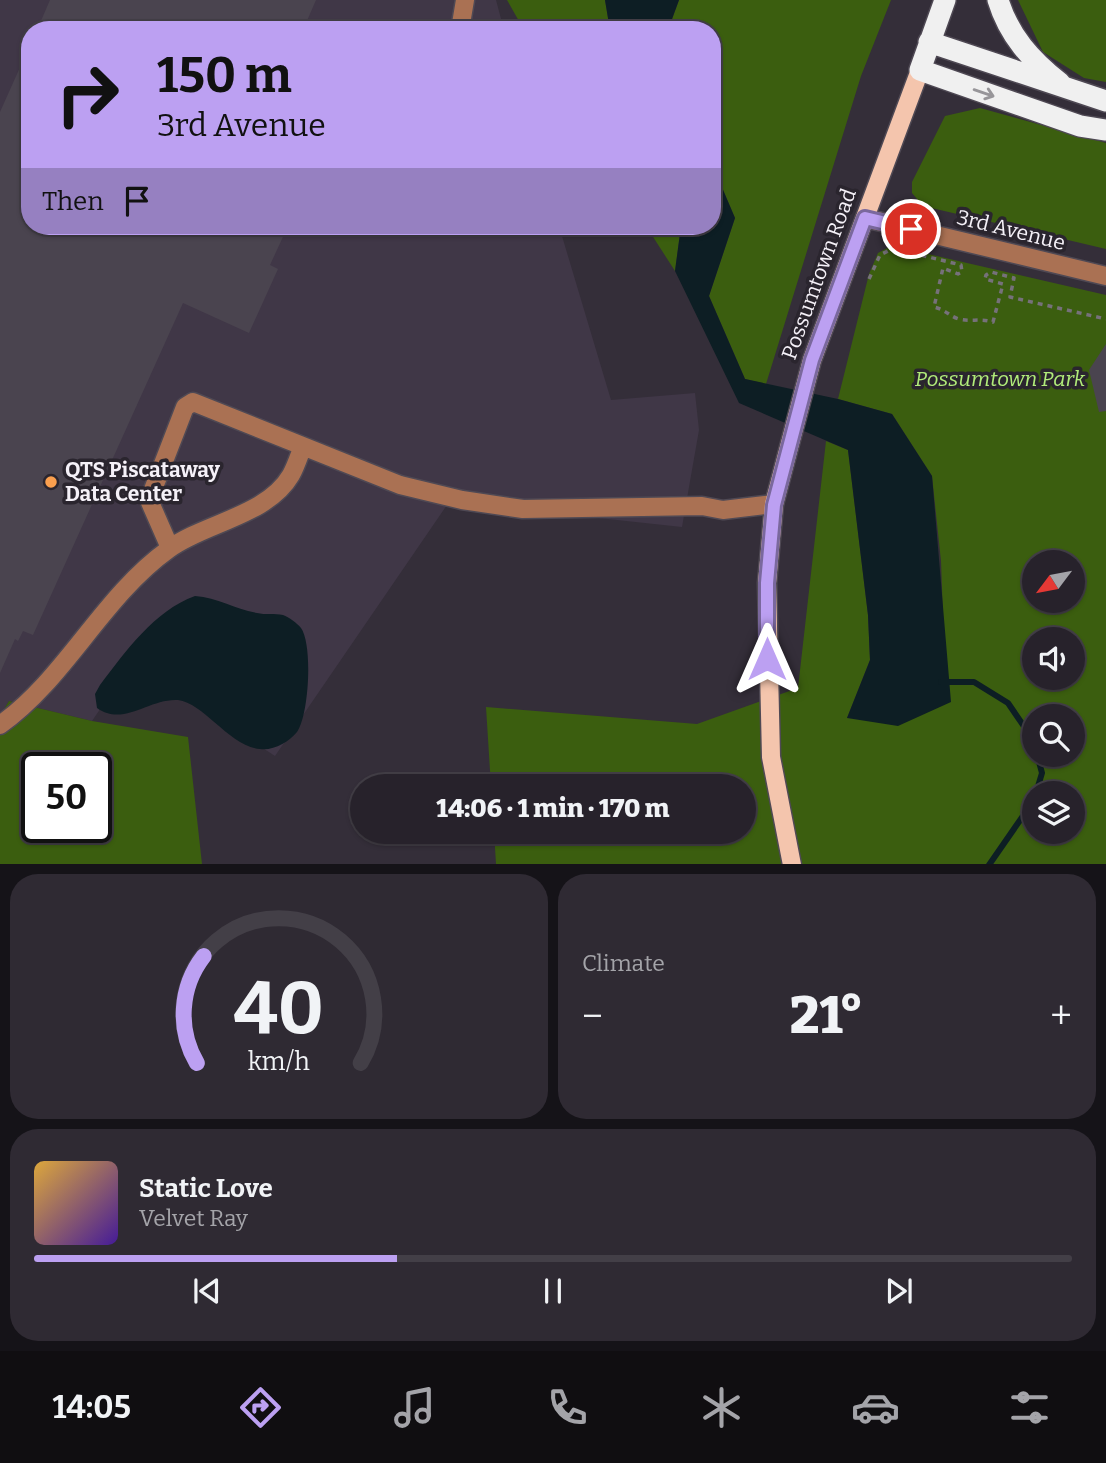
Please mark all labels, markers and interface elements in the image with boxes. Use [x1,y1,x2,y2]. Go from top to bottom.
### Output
text: 150 m [157,46,292,105]
icon: right [42,49,133,140]
one-way arrow [973,88,995,100]
text: 3rd Avenue [157,106,326,144]
icon: arrive [118,182,156,220]
street label: Possumtown Road [776,185,862,363]
text: Then [42,186,104,217]
pin [881,199,941,259]
street label: 3rd Avenue [954,204,1068,256]
icon: arrive [892,210,930,248]
park label: Possumtown Park [915,366,1086,392]
place label: QTS Piscataway Data Center [65,457,220,507]
marker: QTS Piscataway Data Center [43,474,59,490]
north arrow [1022,550,1085,612]
map controls [1022,550,1085,844]
position arrow [730,622,804,696]
button: sound [1022,627,1085,690]
button: search [1022,704,1085,767]
speed limit sign: 50 [21,752,112,843]
button: layers [1022,781,1085,844]
text: 14:06 · 1 min · 170 m [436,793,670,824]
text: Climate [582,949,665,977]
text: 40 [234,965,324,1052]
text: 21° [790,984,863,1047]
text: − [582,993,603,1039]
text: + [1050,993,1072,1039]
text: km/h [248,1046,310,1076]
text: Static Love [139,1173,273,1204]
text: Velvet Ray [139,1204,248,1232]
icon: previous [188,1272,226,1310]
icon: pause [534,1272,572,1310]
icon: next [880,1272,918,1310]
icon: directions [236,1383,285,1432]
icon: music [390,1383,439,1432]
icon: phone [543,1383,592,1432]
icon: climate [697,1383,746,1432]
icon: car [851,1383,900,1432]
icon: filters [1005,1383,1054,1432]
text: 14:05 [52,1388,131,1426]

